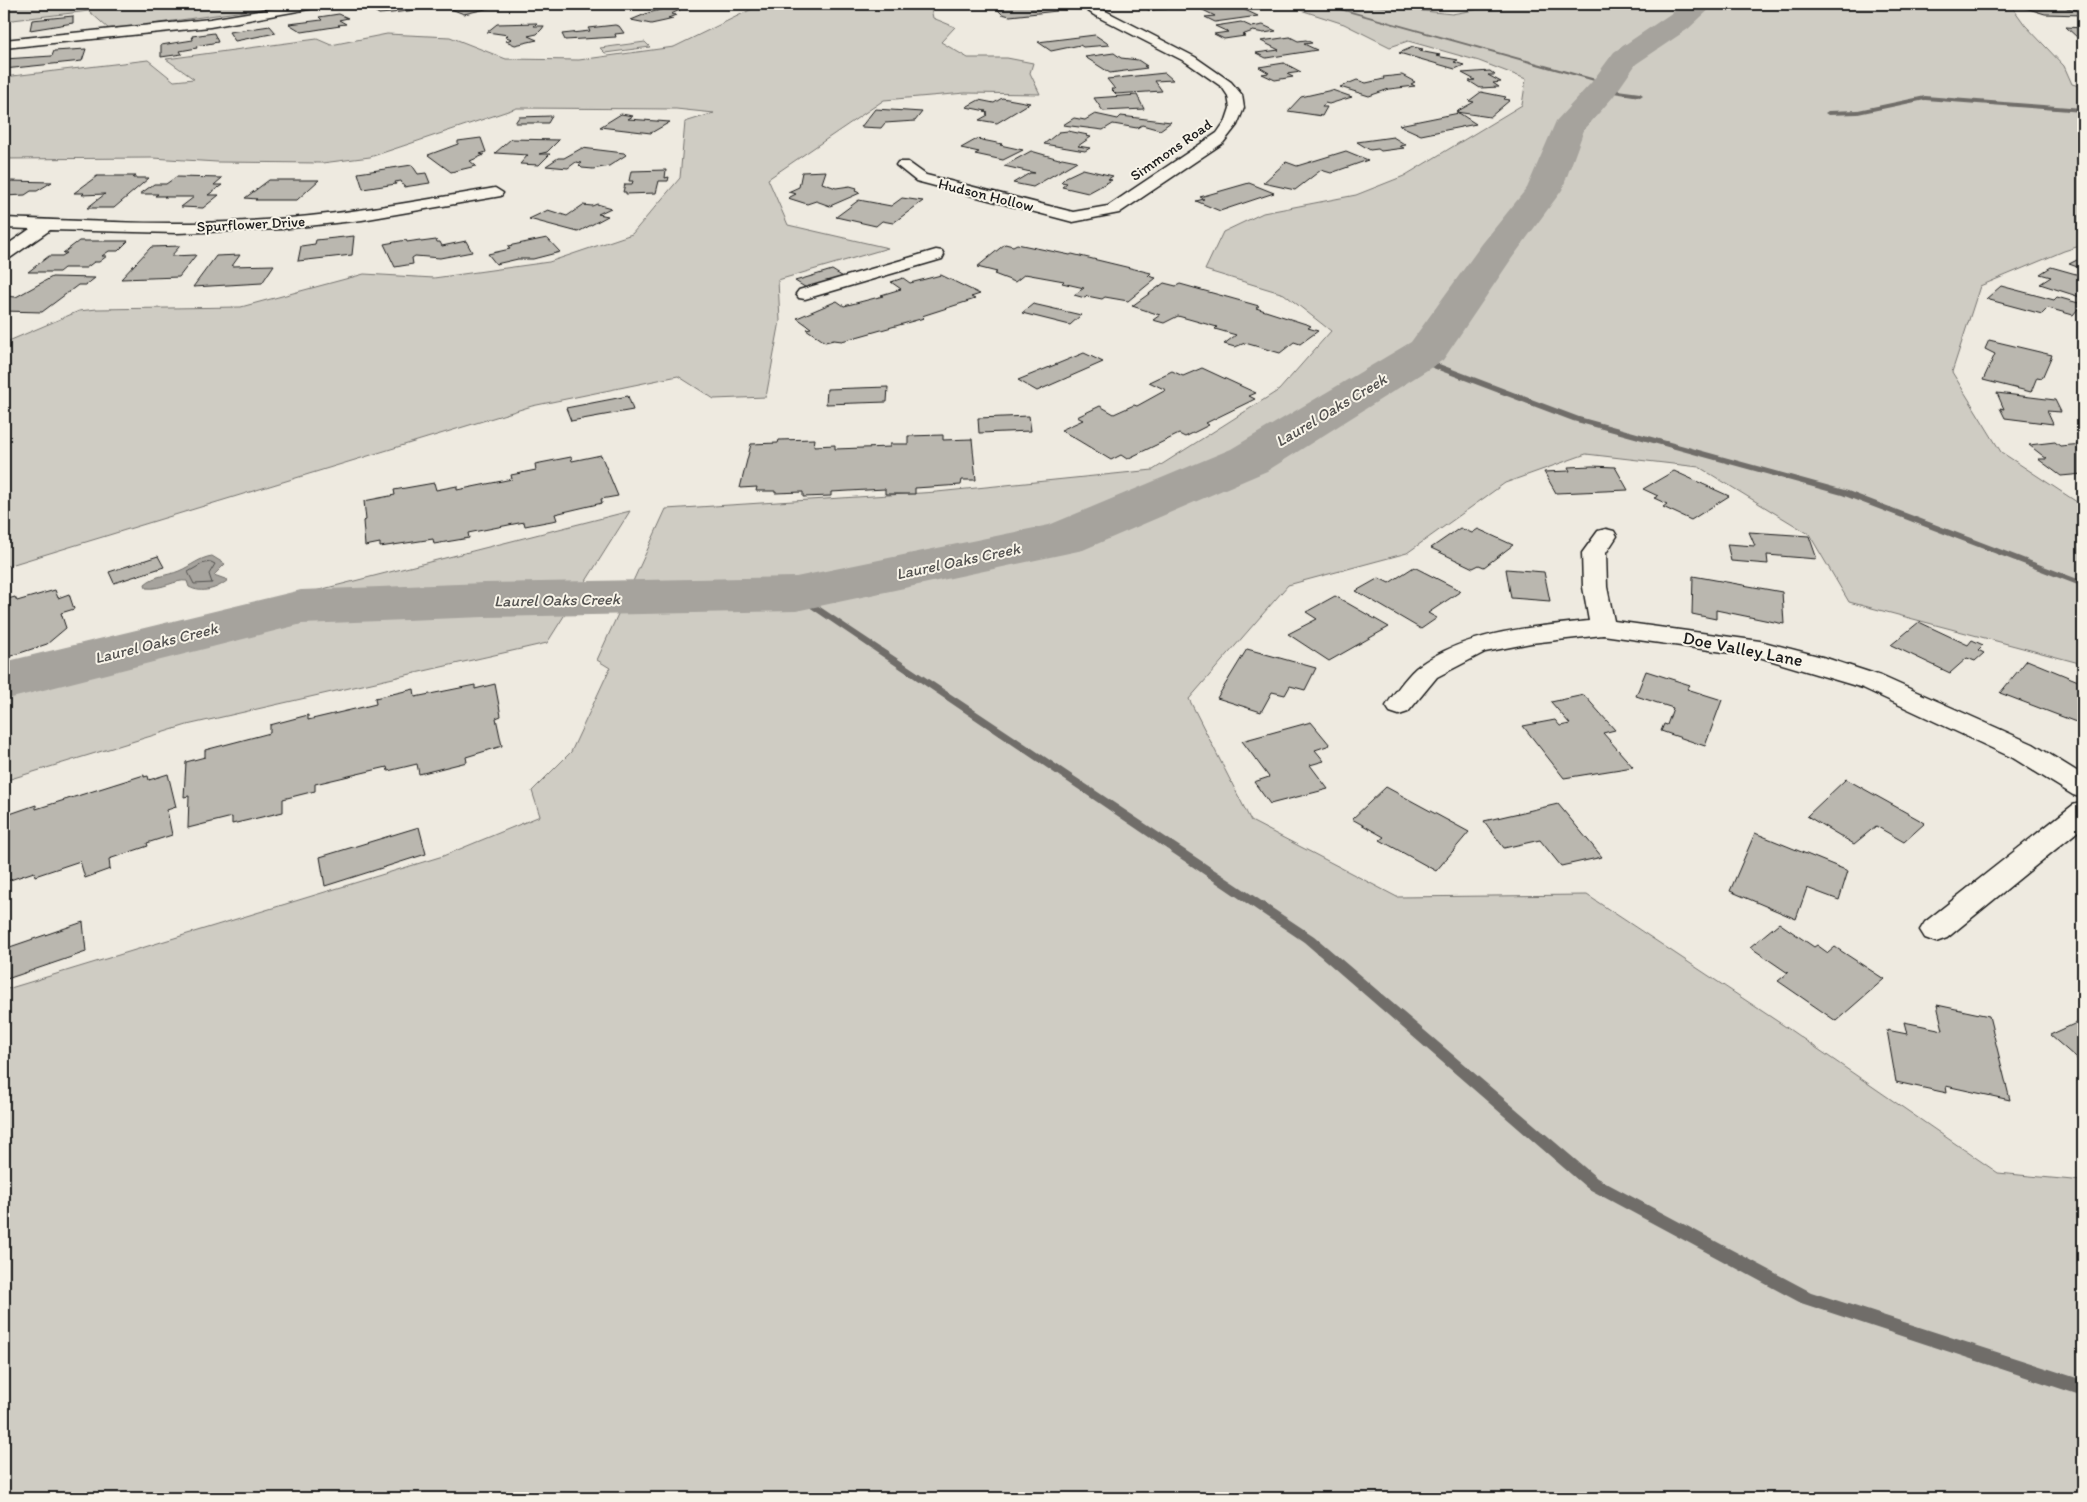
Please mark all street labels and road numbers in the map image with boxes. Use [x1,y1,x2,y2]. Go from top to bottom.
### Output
street label: Simmons Road [1127,115,1215,185]
street label: Hudson Hollow [937,174,1035,216]
street label: Spurflower Drive [196,212,306,236]
street label: Doe Valley Lane [1681,627,1805,671]

